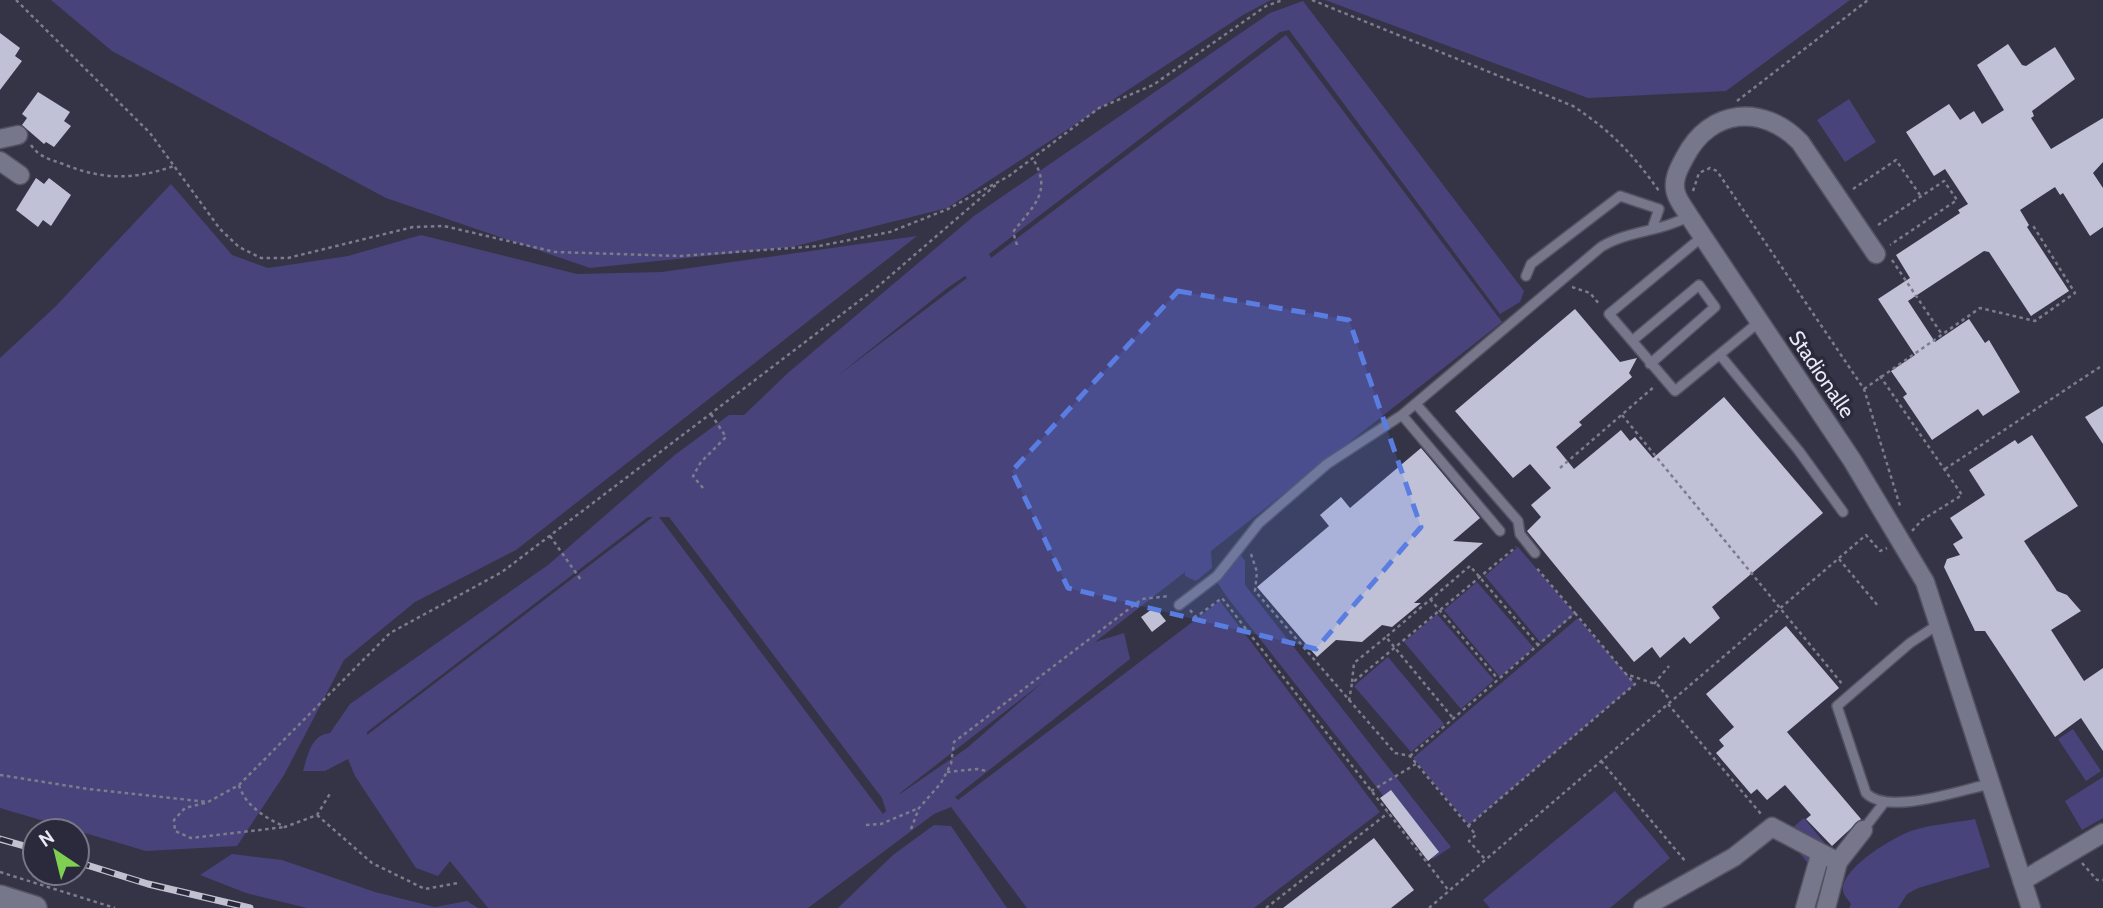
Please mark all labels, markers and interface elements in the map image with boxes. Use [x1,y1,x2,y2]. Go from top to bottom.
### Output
street label: Stadionalle [1784,326,1860,422]
north arrow [21,817,91,887]
text: N [34,825,59,852]

